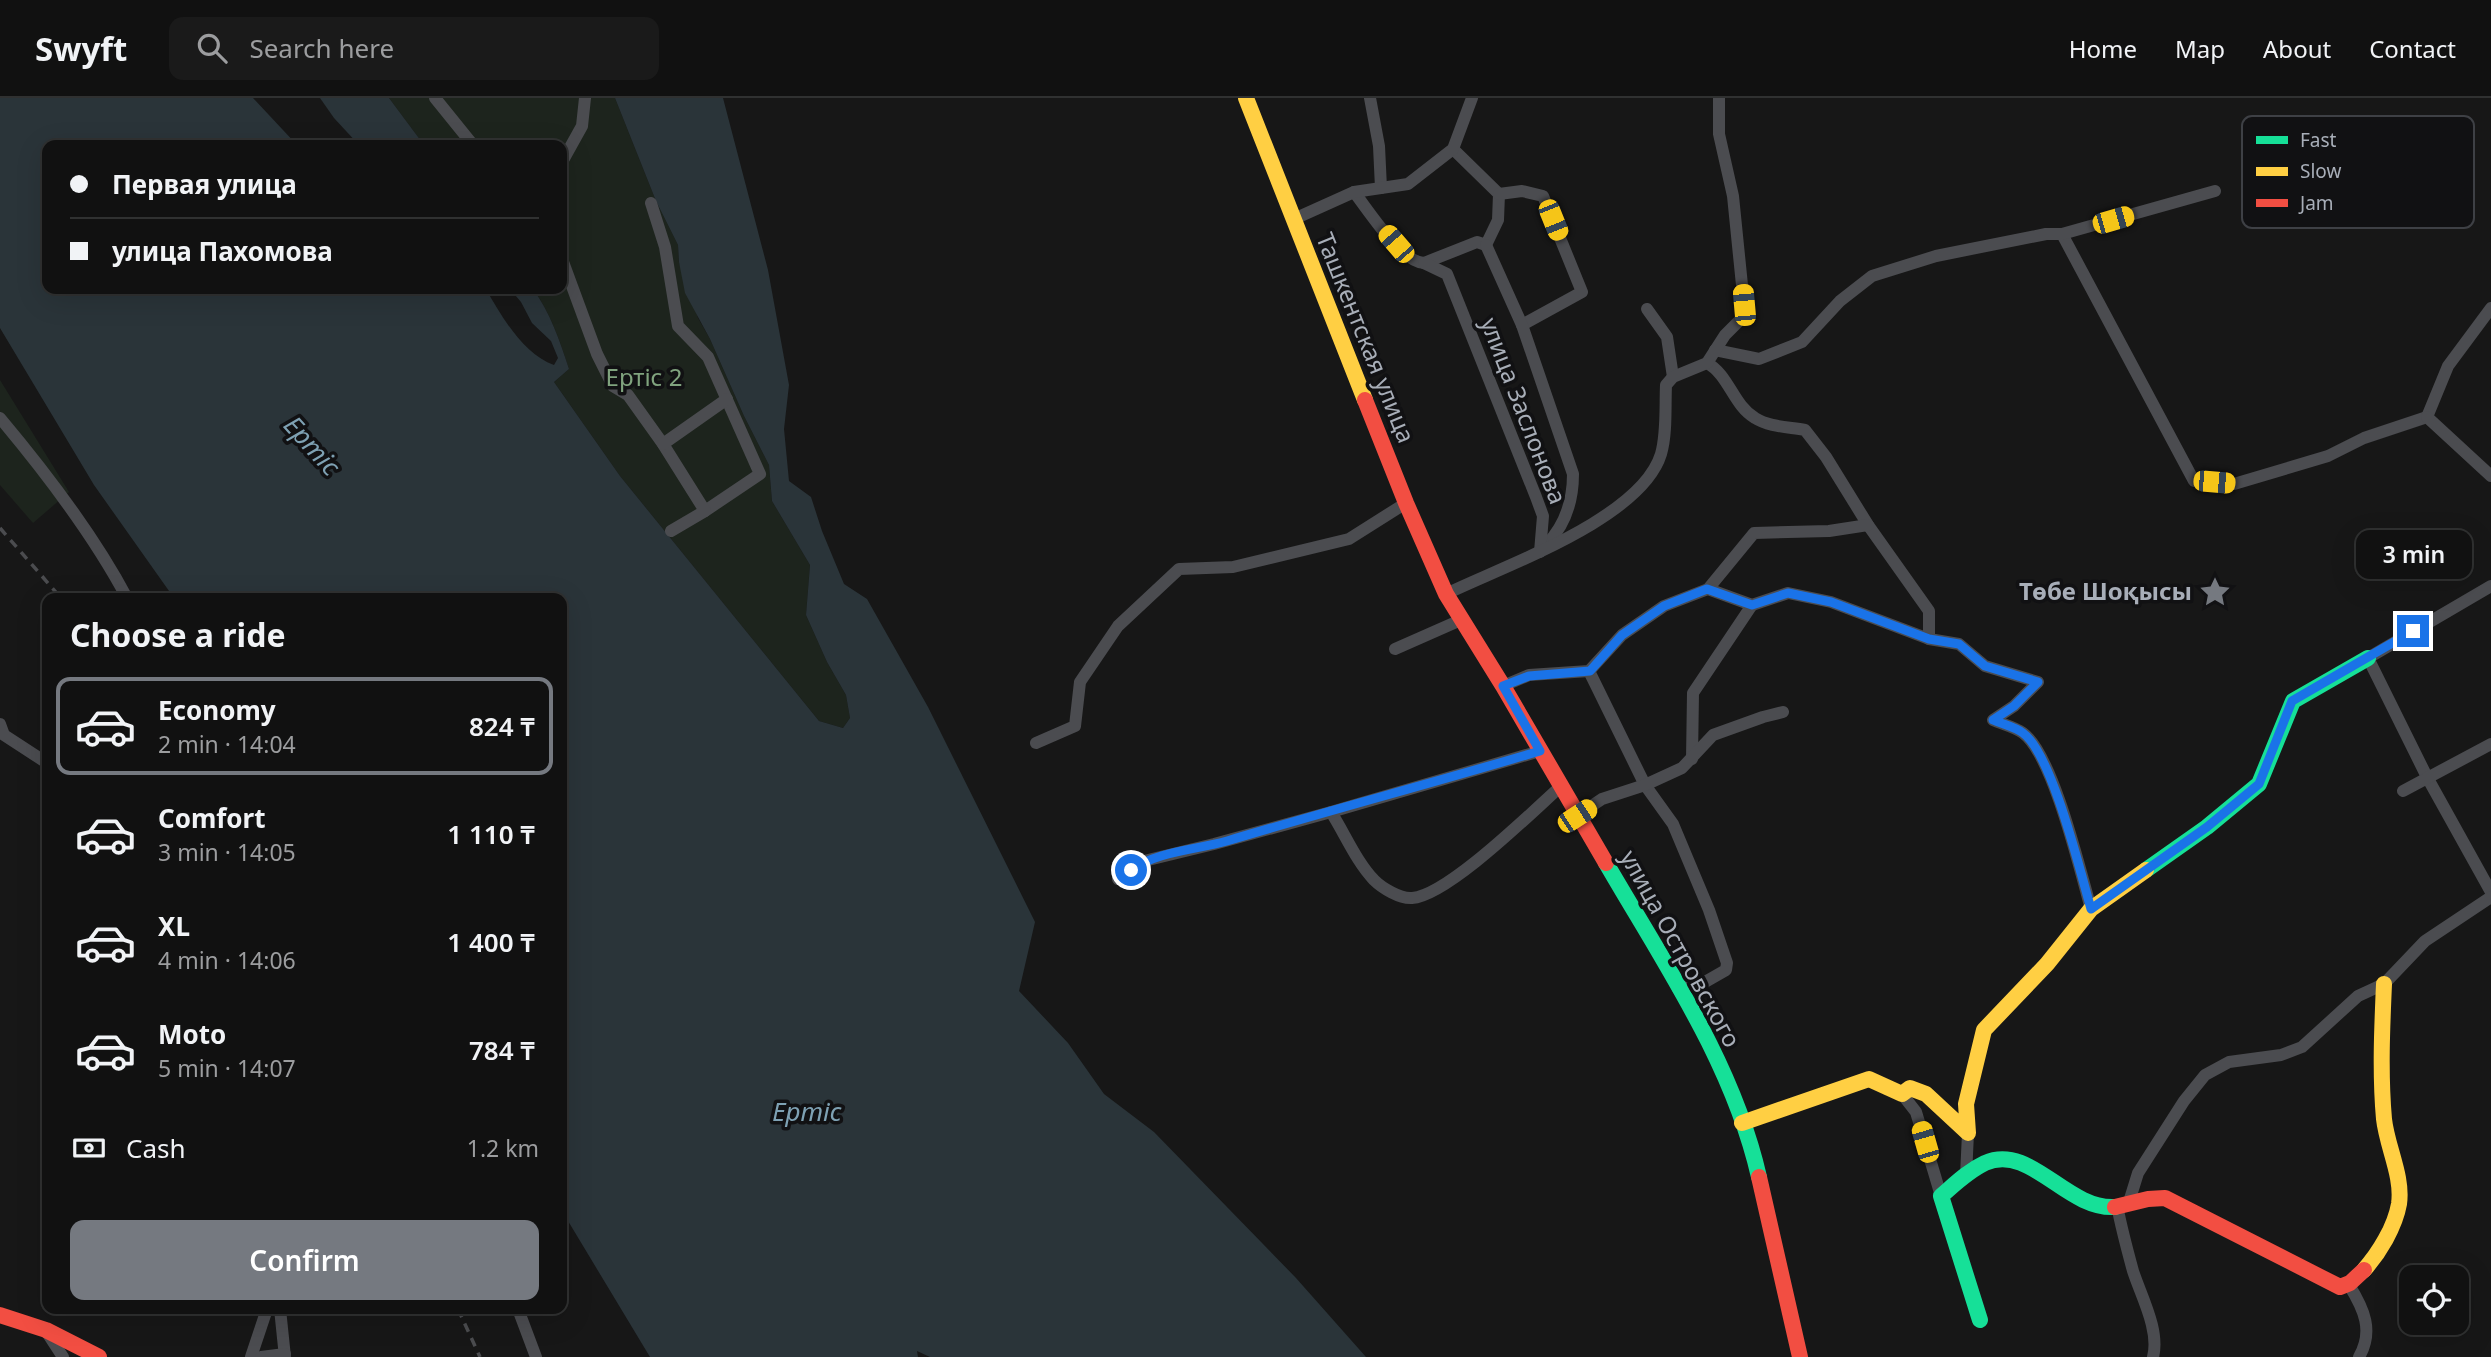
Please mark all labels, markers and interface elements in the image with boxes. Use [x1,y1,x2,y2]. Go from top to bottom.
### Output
search box [169,17,659,80]
text: Swyft [35,26,127,71]
icon: search [193,29,231,67]
text: Search here [249,30,394,66]
text: Home [2069,32,2137,65]
text: Map [2175,32,2225,65]
text: About [2263,32,2331,65]
text: Contact [2369,32,2456,65]
legend [2242,116,2474,228]
text: Fast [2300,127,2337,153]
text: Slow [2300,158,2341,184]
text: Первая улица [112,166,297,202]
text: Jam [2298,190,2334,216]
car [1536,197,1571,243]
car [2090,204,2137,236]
car [1375,221,1418,267]
street label: Ташкентская улица [1309,227,1424,447]
text: улица Пахомова [112,233,333,269]
car [1732,283,1757,327]
street label: улица Заслонова [1474,312,1575,509]
park label: Ертіс 2 [606,360,682,393]
water label: Ертіс [276,408,349,483]
car [2193,470,2236,494]
callout: 3 min [2355,530,2471,578]
text: 3 min [2383,538,2445,570]
place label: Төбе Шоқысы [2019,574,2192,607]
place icon: Төбе Шоқысы [2198,575,2232,609]
text: Choose a ride [70,613,286,656]
route end [2397,615,2429,647]
text: Economy [158,692,276,728]
icon: car [74,695,137,758]
text: 824 ₸ [469,708,535,744]
text: 2 min · 14:04 [158,728,296,760]
car [1554,796,1601,836]
text: Comfort [158,800,266,836]
icon: car [74,803,137,866]
text: 1 110 ₸ [447,816,535,852]
text: 3 min · 14:05 [158,836,296,868]
street label: улица Островского [1613,844,1749,1053]
route start [1115,854,1147,886]
text: XL [158,908,190,944]
icon: car [74,911,137,974]
text: 1 400 ₸ [447,924,535,960]
text: 4 min · 14:06 [158,944,296,976]
text: Moto [158,1016,226,1052]
icon: car [74,1019,137,1082]
text: 784 ₸ [469,1032,535,1068]
text: 5 min · 14:07 [158,1052,296,1084]
water label: Ертіс [772,1093,842,1129]
car [1910,1119,1941,1165]
icon: cash [70,1129,108,1167]
text: Cash [126,1130,186,1166]
text: 1.2 km [467,1132,539,1164]
button: Confirm [70,1220,539,1300]
map controls [2399,1265,2469,1335]
button: locate [2399,1265,2469,1335]

